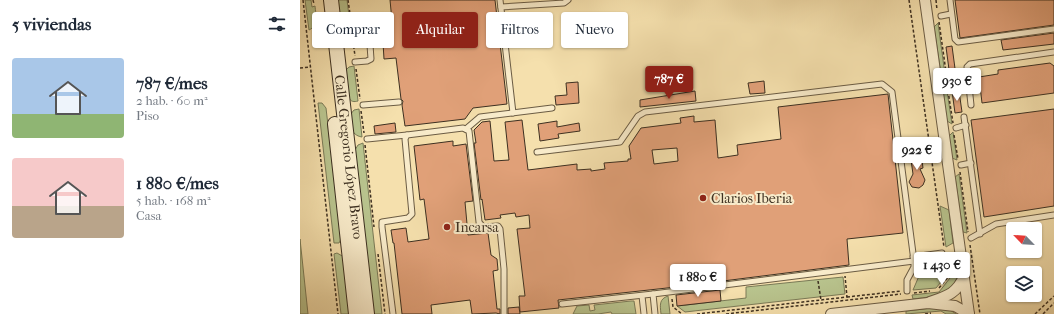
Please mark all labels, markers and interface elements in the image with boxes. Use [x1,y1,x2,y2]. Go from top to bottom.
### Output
chip: Comprar [312,12,394,48]
chip: Alquilar [402,12,478,48]
chip: Filtros [486,12,553,48]
chip: Nuevo [561,12,628,48]
icon: filters [266,13,288,35]
text: 5 viviendas [12,14,91,34]
pin: 787 € [641,66,697,100]
pin: 930 € [929,68,985,102]
text: 787 € [654,71,684,86]
text: 787 €/mes [136,73,208,93]
text: 930 € [942,73,972,88]
icon: home [44,74,92,122]
street label: Calle Gregorio López Bravo [331,74,367,240]
text: 2 hab. · 60 m² [136,93,208,108]
text: Piso [136,108,159,123]
pin: 922 € [889,137,945,171]
text: 922 € [902,142,932,157]
text: 1 880 €/mes [136,173,219,193]
icon: home [44,174,92,222]
place label: Clarios Iberia [711,190,793,207]
text: 5 hab. · 168 m² [136,193,211,208]
marker: Clarios Iberia [698,193,708,203]
text: Casa [136,208,162,223]
place label: Incarsa [455,219,499,236]
marker: Incarsa [442,222,452,232]
north arrow [1006,222,1042,258]
map controls [1006,222,1042,302]
pin: 1 430 € [905,252,979,286]
text: 1 430 € [923,257,961,272]
pin: 1 880 € [661,264,735,298]
button: layers [1006,266,1042,302]
text: 1 880 € [679,269,717,284]

